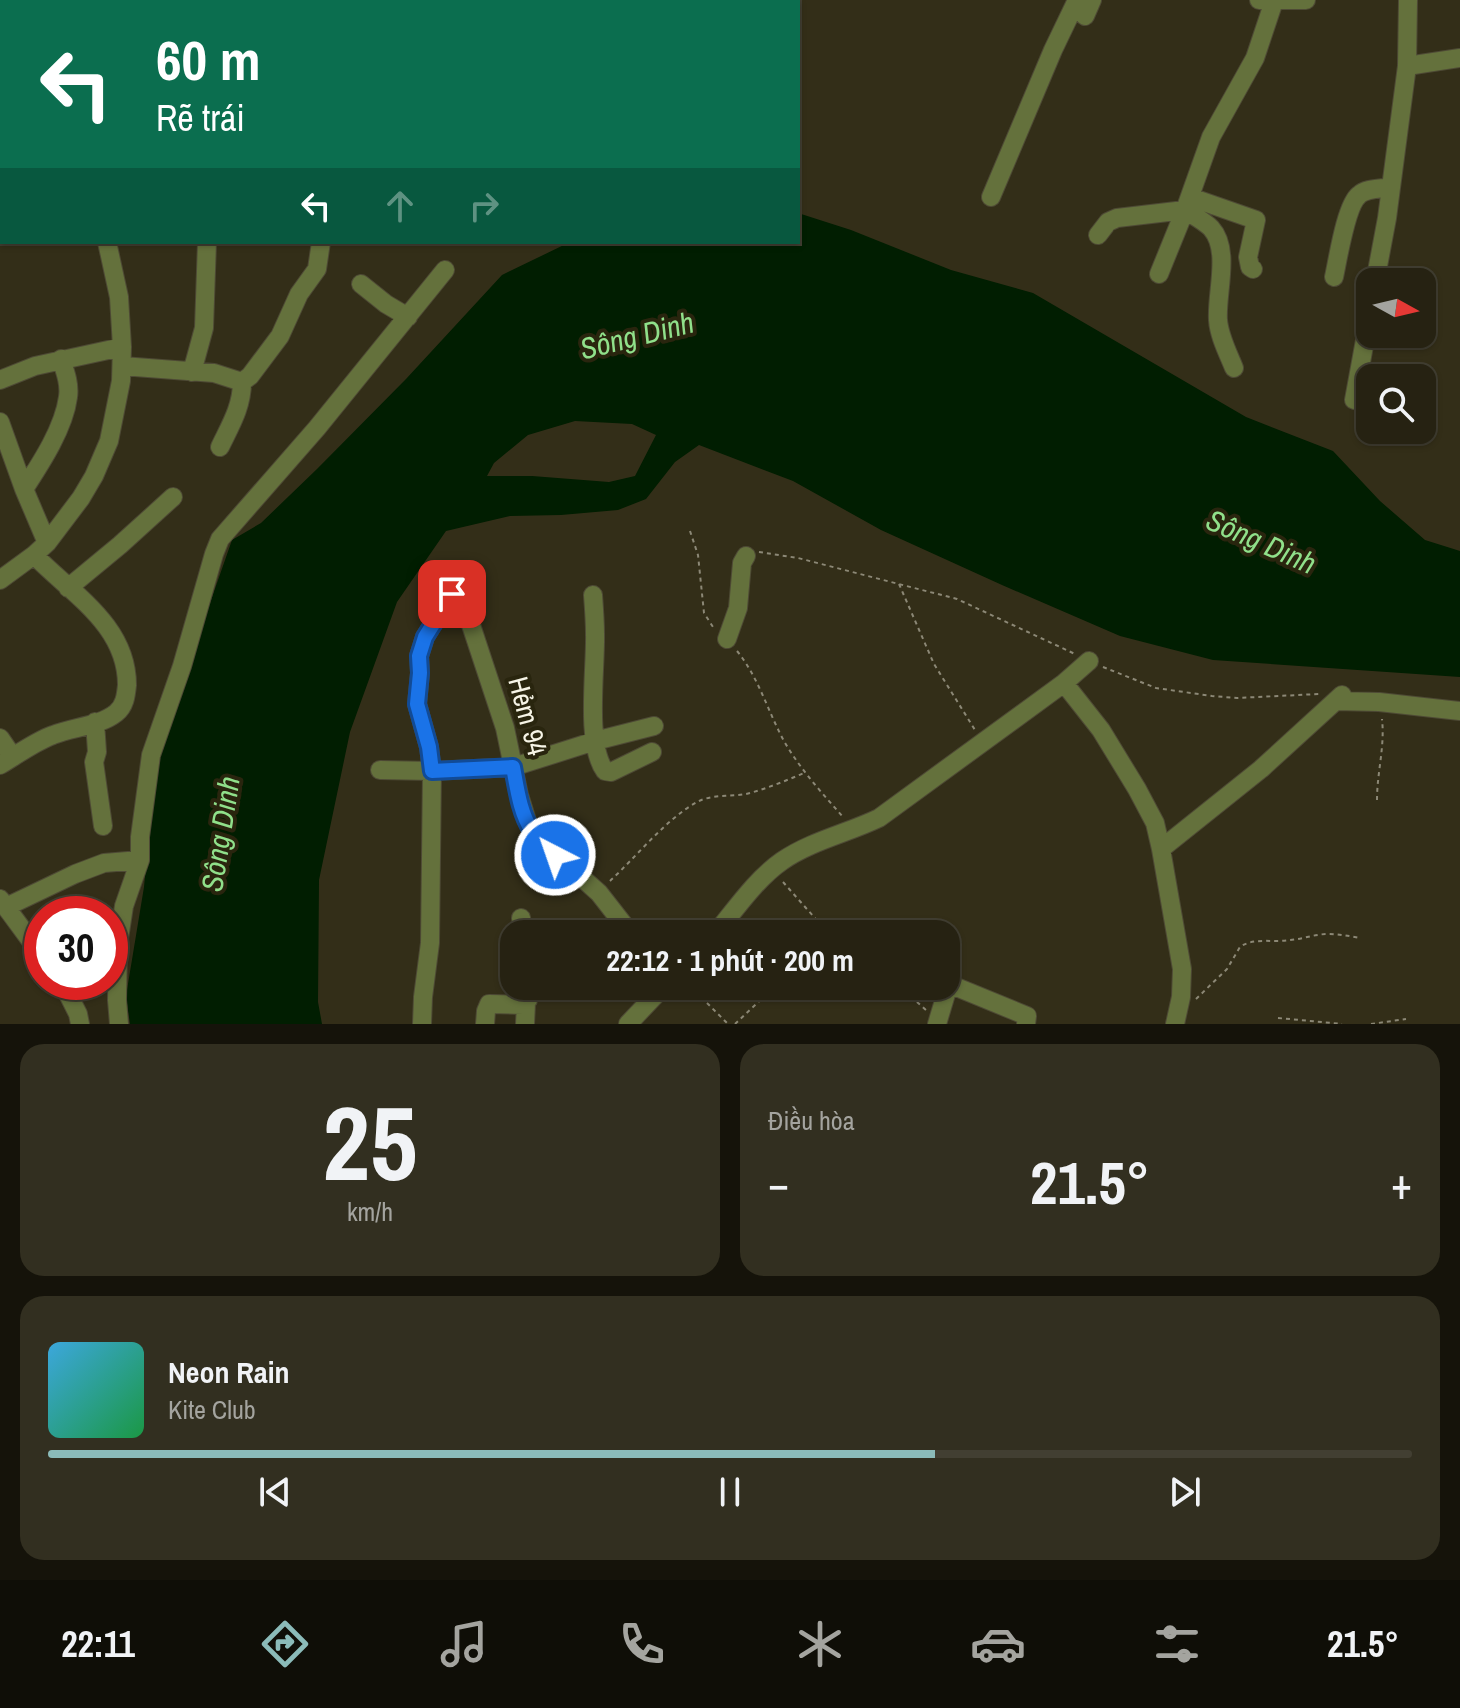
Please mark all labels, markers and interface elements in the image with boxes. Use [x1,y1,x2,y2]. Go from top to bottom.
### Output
text: 60 m [156,22,261,97]
icon: left [24,32,128,136]
text: Rẽ trái [156,94,245,142]
icon: left [294,184,338,228]
icon: ahead [378,184,422,228]
icon: right [462,184,506,228]
north arrow [1356,268,1436,348]
map controls [1356,268,1436,444]
water label: Sông Dinh [576,302,698,368]
button: search [1356,364,1436,444]
water label: Sông Dinh [1200,499,1323,583]
pin [418,560,486,628]
icon: arrive [430,572,474,616]
street label: Hẻm 94 [499,672,557,760]
water label: Sông Dinh [191,773,249,894]
position arrow [513,813,597,897]
speed limit sign: 30 [24,896,128,1000]
text: 22:12 · 1 phút · 200 m [606,940,854,980]
text: 25 [323,1072,417,1212]
text: Điều hòa [768,1103,855,1138]
text: 21.5° [1030,1142,1150,1223]
text: − [768,1153,789,1213]
text: + [1391,1153,1412,1213]
text: km/h [347,1194,393,1229]
text: Neon Rain [168,1352,290,1392]
text: Kite Club [168,1392,256,1427]
icon: previous [253,1470,297,1514]
icon: pause [708,1470,752,1514]
icon: next [1163,1470,1207,1514]
icon: directions [257,1616,313,1672]
icon: music [436,1616,492,1672]
icon: phone [614,1616,670,1672]
icon: climate [792,1616,848,1672]
icon: car [970,1616,1026,1672]
icon: filters [1149,1616,1205,1672]
text: 22:11 [61,1620,135,1668]
text: 21.5° [1327,1620,1399,1668]

